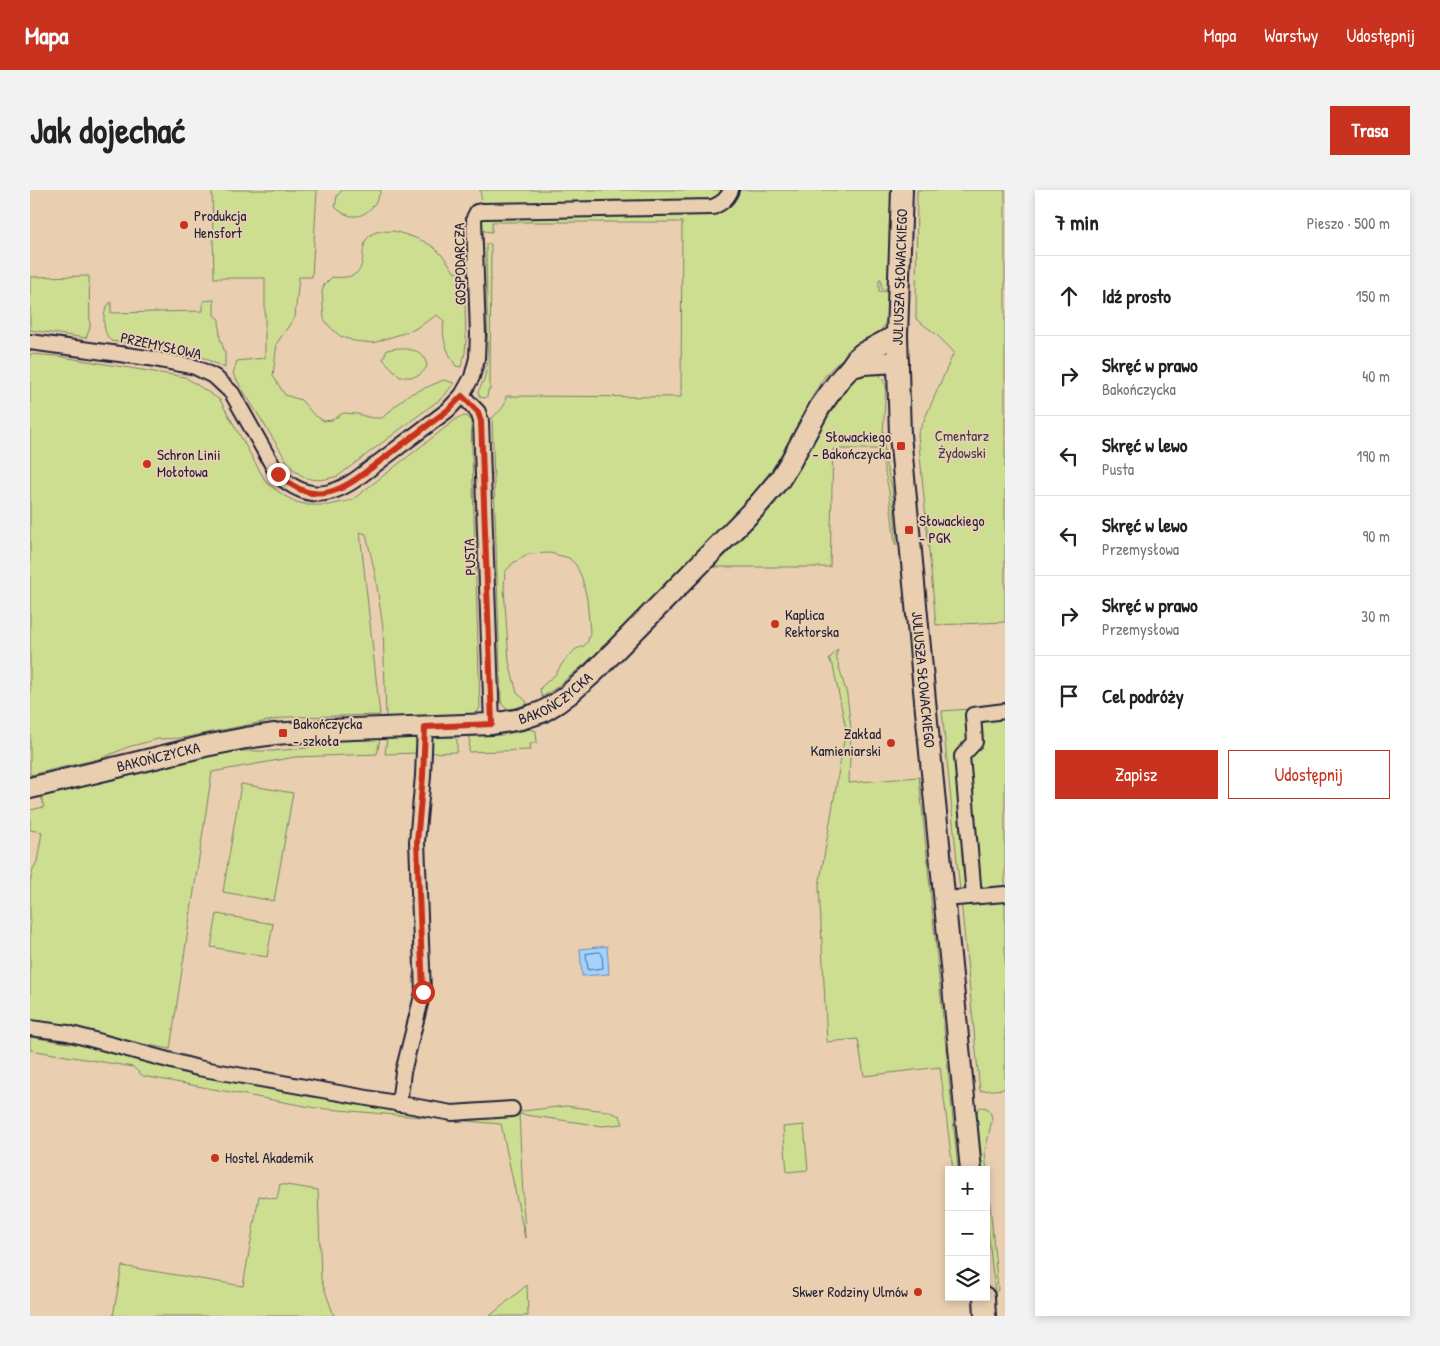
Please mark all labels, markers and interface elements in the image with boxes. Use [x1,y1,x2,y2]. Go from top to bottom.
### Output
text: Mapa [25,19,68,51]
text: Mapa [1204,23,1236,48]
text: Warstwy [1264,23,1318,48]
text: Udostępnij [1346,23,1415,48]
button: Trasa [1330,106,1410,155]
text: Jak dojechać [30,107,185,154]
place label: Produkcja Hensfort [194,205,246,243]
street label: JULIUSZA SŁOWACKIEGO [887,208,912,346]
text: 7 min [1055,208,1099,237]
text: Pieszo · 500 m [1307,212,1390,234]
marker: Produkcja Hensfort [178,219,190,231]
street label: GOSPODARCZA [448,222,471,305]
icon: ahead [1055,282,1083,310]
text: Idź prosto [1102,283,1171,309]
text: 150 m [1356,285,1390,307]
street label: PRZEMYSŁOWA [119,327,204,364]
text: Skręć w prawo [1102,352,1198,378]
icon: right [1055,362,1083,390]
text: 40 m [1362,365,1390,387]
text: Bakończycka [1102,378,1176,400]
park label: Cmentarz Żydowski [935,425,990,463]
place label: Słowackiego - Bakończycka [812,426,891,464]
text: Skręć w lewo [1102,432,1187,458]
marker: Słowackiego - Bakończycka [895,440,907,452]
icon: left [1055,442,1083,470]
place label: Schron Linii Mołotowa [157,444,221,482]
text: 190 m [1357,445,1390,467]
marker: Schron Linii Mołotowa [141,458,153,470]
text: Pusta [1102,458,1134,480]
route end [267,463,290,486]
place label: Słowackiego - PGK [919,510,985,548]
text: Skręć w lewo [1102,512,1187,538]
icon: left [1055,522,1083,550]
marker: Słowackiego - PGK [903,524,915,536]
text: 90 m [1362,525,1390,547]
street label: PUSTA [458,538,481,576]
text: Przemysłowa [1102,538,1179,560]
text: Skręć w prawo [1102,592,1198,618]
icon: right [1055,602,1083,630]
place label: Kaplica Rektorska [785,604,839,642]
text: 30 m [1361,605,1390,627]
street label: JULIUSZA SŁOWACKIEGO [907,611,941,749]
marker: Kaplica Rektorska [769,618,781,630]
text: Przemysłowa [1102,618,1179,640]
street label: BAKOŃCZYCKA [515,667,597,729]
icon: arrive [1055,682,1083,710]
text: Cel podróży [1102,683,1184,709]
place label: Bakończycka - szkoła [293,713,362,751]
place label: Zakład Kamieniarski [811,723,881,761]
marker: Bakończycka - szkoła [277,727,289,739]
street label: BAKOŃCZYCKA [114,736,203,777]
marker: Zakład Kamieniarski [885,737,897,749]
button: Zapisz [1055,750,1218,799]
button: Udostępnij [1228,750,1390,799]
route start [412,981,435,1004]
place label: Hostel Akademik [225,1147,313,1168]
marker: Hostel Akademik [209,1152,221,1164]
map controls [945,1166,990,1301]
button: + [945,1166,990,1211]
button: − [945,1211,990,1256]
button: layers [945,1256,990,1301]
place label: Skwer Rodziny Ulmów [792,1281,908,1302]
marker: Skwer Rodziny Ulmów [912,1286,924,1298]

